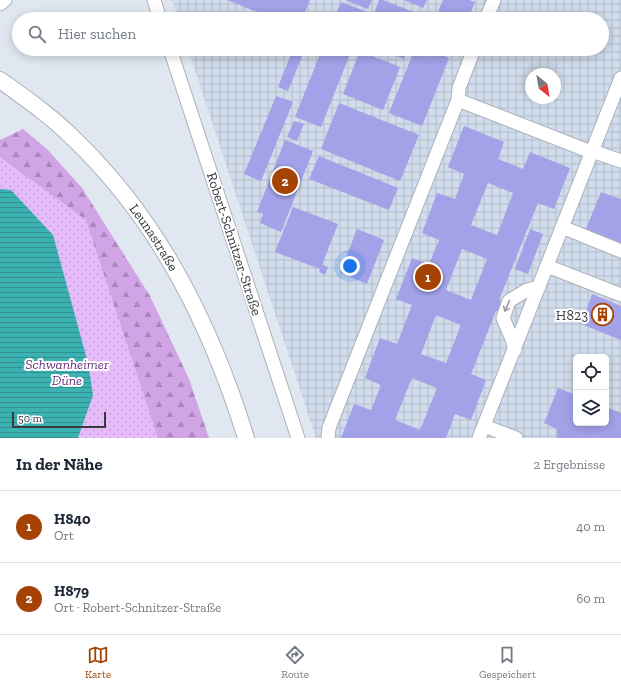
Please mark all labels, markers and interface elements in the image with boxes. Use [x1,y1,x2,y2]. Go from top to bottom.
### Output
search box [12,12,609,56]
icon: search [26,23,48,45]
text: Hier suchen [58,25,136,43]
north arrow [525,68,561,104]
pin: 2 [272,166,298,196]
street label: Robert-Schnitzer-Straße [203,170,265,318]
street label: Leunastraße [126,200,182,274]
your location [340,256,360,276]
pin: 1 [415,262,441,292]
one-way arrow [503,300,511,312]
building icon: H823 [590,302,616,328]
place label: H823 [556,307,588,324]
map controls [573,354,609,426]
button: locate [573,354,609,390]
park label: Schwanheimer Düne [25,356,109,389]
button: layers [573,390,609,426]
scale bar [12,410,106,429]
text: 50 m [18,412,42,425]
text: In der Nähe [16,454,103,474]
text: 2 Ergebnisse [533,457,605,472]
text: H840 [54,510,91,528]
text: 1 [26,519,32,534]
text: 40 m [576,519,605,534]
text: Ort [54,528,74,543]
text: H879 [54,582,89,600]
text: 2 [26,591,32,606]
text: 60 m [576,591,605,606]
text: Ort · Robert-Schnitzer-Straße [54,600,221,615]
tab: Karte [85,644,111,681]
tab: Route [281,644,309,681]
tab: Gespeichert [479,644,536,681]

